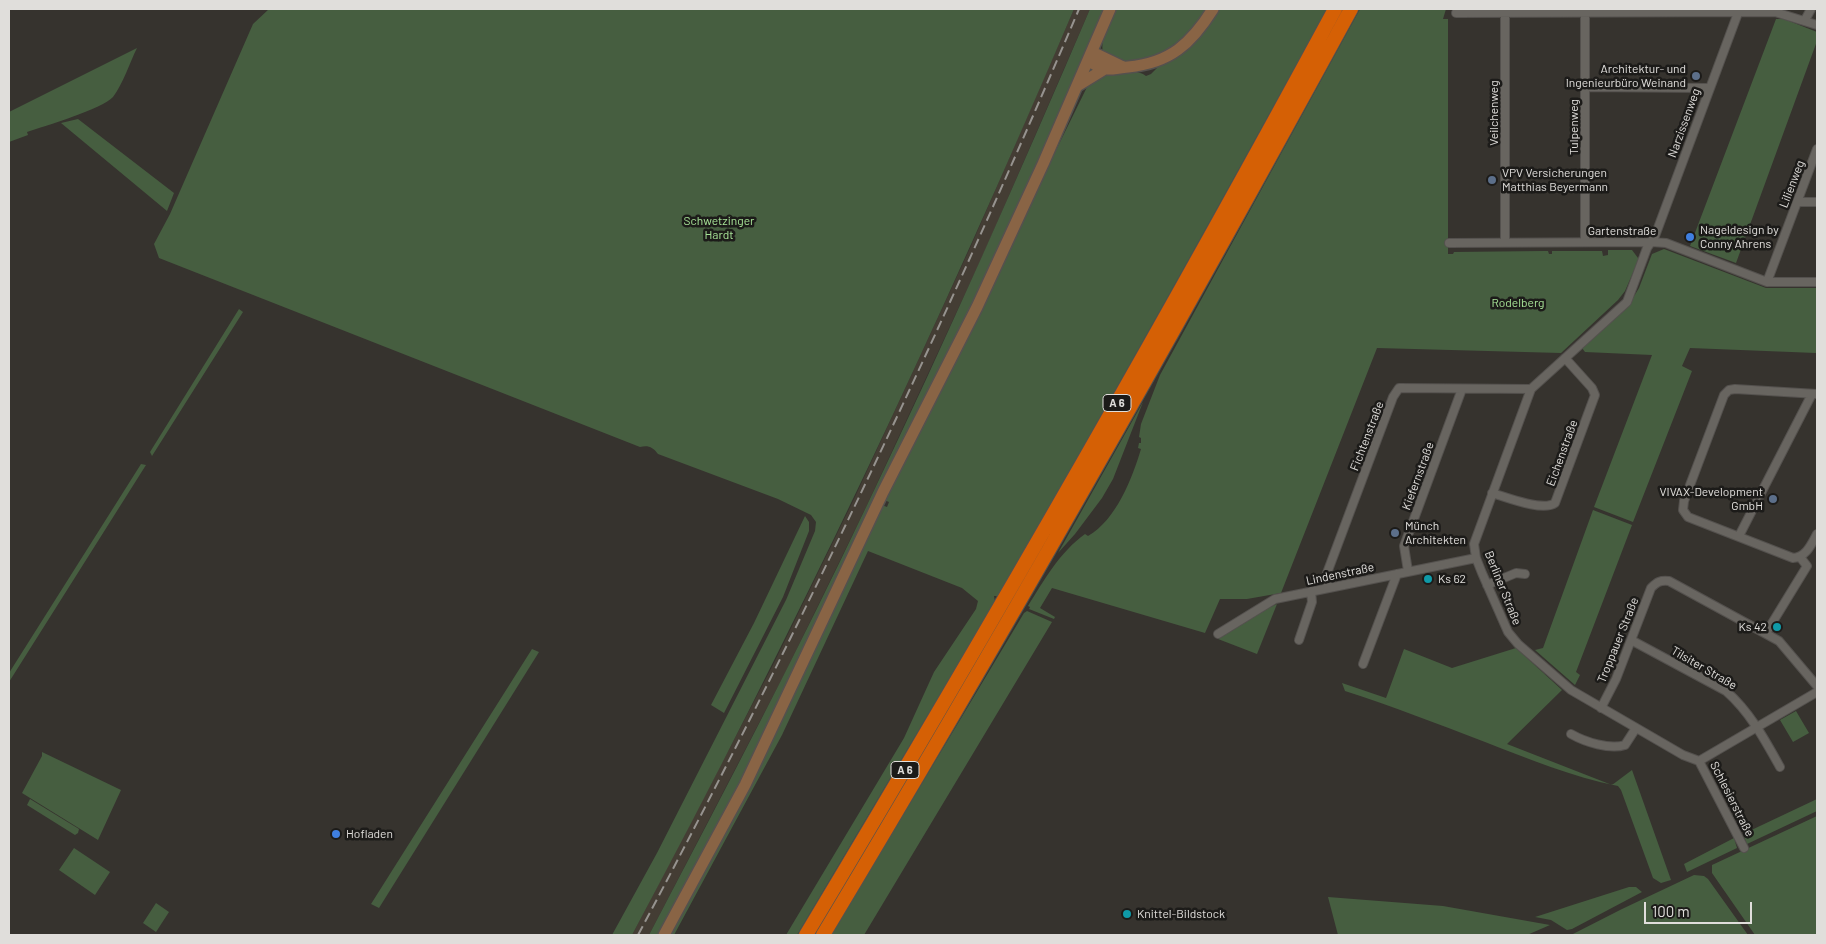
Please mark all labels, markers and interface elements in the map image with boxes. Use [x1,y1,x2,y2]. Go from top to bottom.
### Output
place label: Architektur- und Ingenieurbüro Weinand [1566,62,1686,90]
marker: Architektur- und Ingenieurbüro Weinand [1690,70,1702,82]
street label: Veilchenweg [1487,80,1501,146]
street label: Narzissenweg [1665,87,1703,159]
street label: Tulpenweg [1567,99,1581,155]
street label: Lilienweg [1776,158,1808,210]
place label: VPV Versicherungen Matthias Beyermann [1502,166,1608,194]
marker: VPV Versicherungen Matthias Beyermann [1486,174,1498,186]
park label: Schwetzinger Hardt [684,214,754,242]
place label: Nageldesign by Conny Ahrens [1700,223,1779,251]
street label: Gartenstraße [1588,224,1656,238]
marker: Nageldesign by Conny Ahrens [1684,231,1696,243]
park label: Rodelberg [1491,296,1545,310]
road number: A 6 [1103,394,1131,412]
street label: Fichtenstraße [1347,399,1387,473]
street label: Eichenstraße [1543,418,1581,488]
street label: Kiefernstraße [1399,440,1437,512]
place label: VIVAX-Development GmbH [1659,485,1763,513]
marker: VIVAX-Development GmbH [1767,493,1779,505]
place label: Münch Architekten [1405,519,1466,547]
marker: Münch Architekten [1389,527,1401,539]
street label: Berliner Straße [1482,549,1524,627]
street label: Lindenstraße [1305,560,1375,588]
place label: Ks 62 [1438,572,1466,586]
marker: Ks 62 [1422,573,1434,585]
street label: Troppauer Straße [1594,595,1642,685]
place label: Ks 42 [1739,620,1767,634]
marker: Ks 42 [1771,621,1783,633]
street label: Tilsiter Straße [1669,643,1739,693]
street label: Schlesierstraße [1707,759,1757,839]
road number: A 6 [891,762,919,778]
place label: Hofladen [346,827,393,841]
marker: Hofladen [330,828,342,840]
scale bar [1646,892,1754,924]
text: 100 m [1652,902,1690,920]
place label: Knittel-Bildstock [1137,907,1225,921]
marker: Knittel-Bildstock [1121,908,1133,920]

